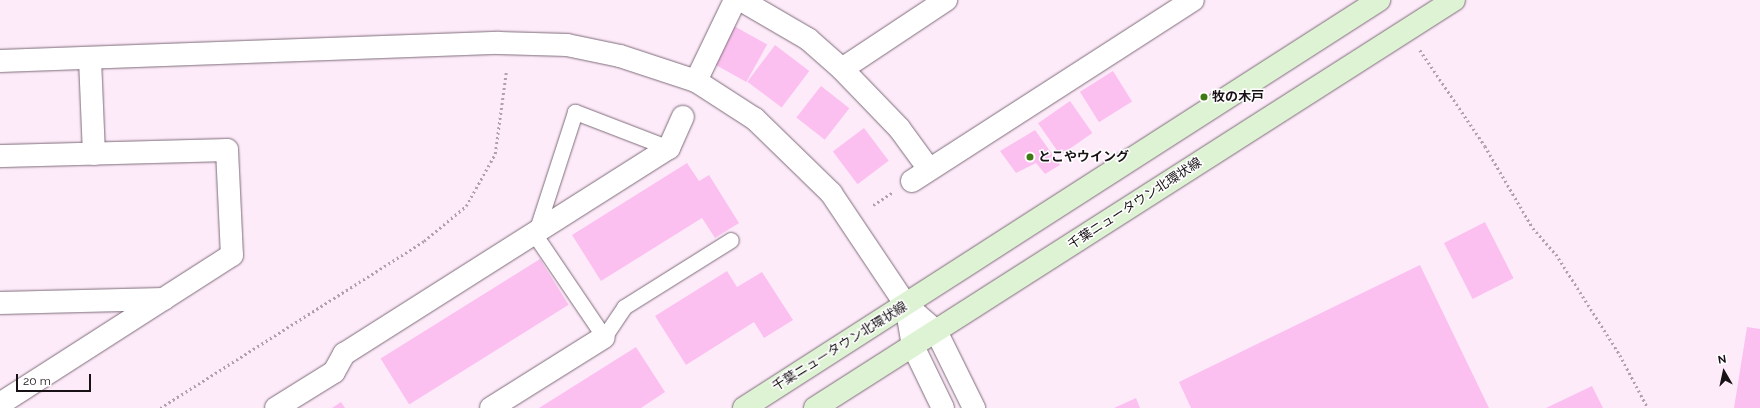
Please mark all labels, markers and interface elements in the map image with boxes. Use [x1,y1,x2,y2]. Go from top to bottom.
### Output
place label: 牧の木戸 [1212,89,1264,105]
marker: 牧の木戸 [1199,92,1209,102]
place label: とこやウイング [1038,149,1129,165]
marker: とこやウイング [1025,152,1035,162]
street label: 千葉ニュータウン北環状線 [1065,155,1205,253]
street label: 千葉ニュータウン北環状線 [770,299,910,395]
north arrow [1704,352,1744,392]
text: N [1717,353,1727,367]
scale bar [18,366,93,392]
text: 20 m [23,374,51,388]

